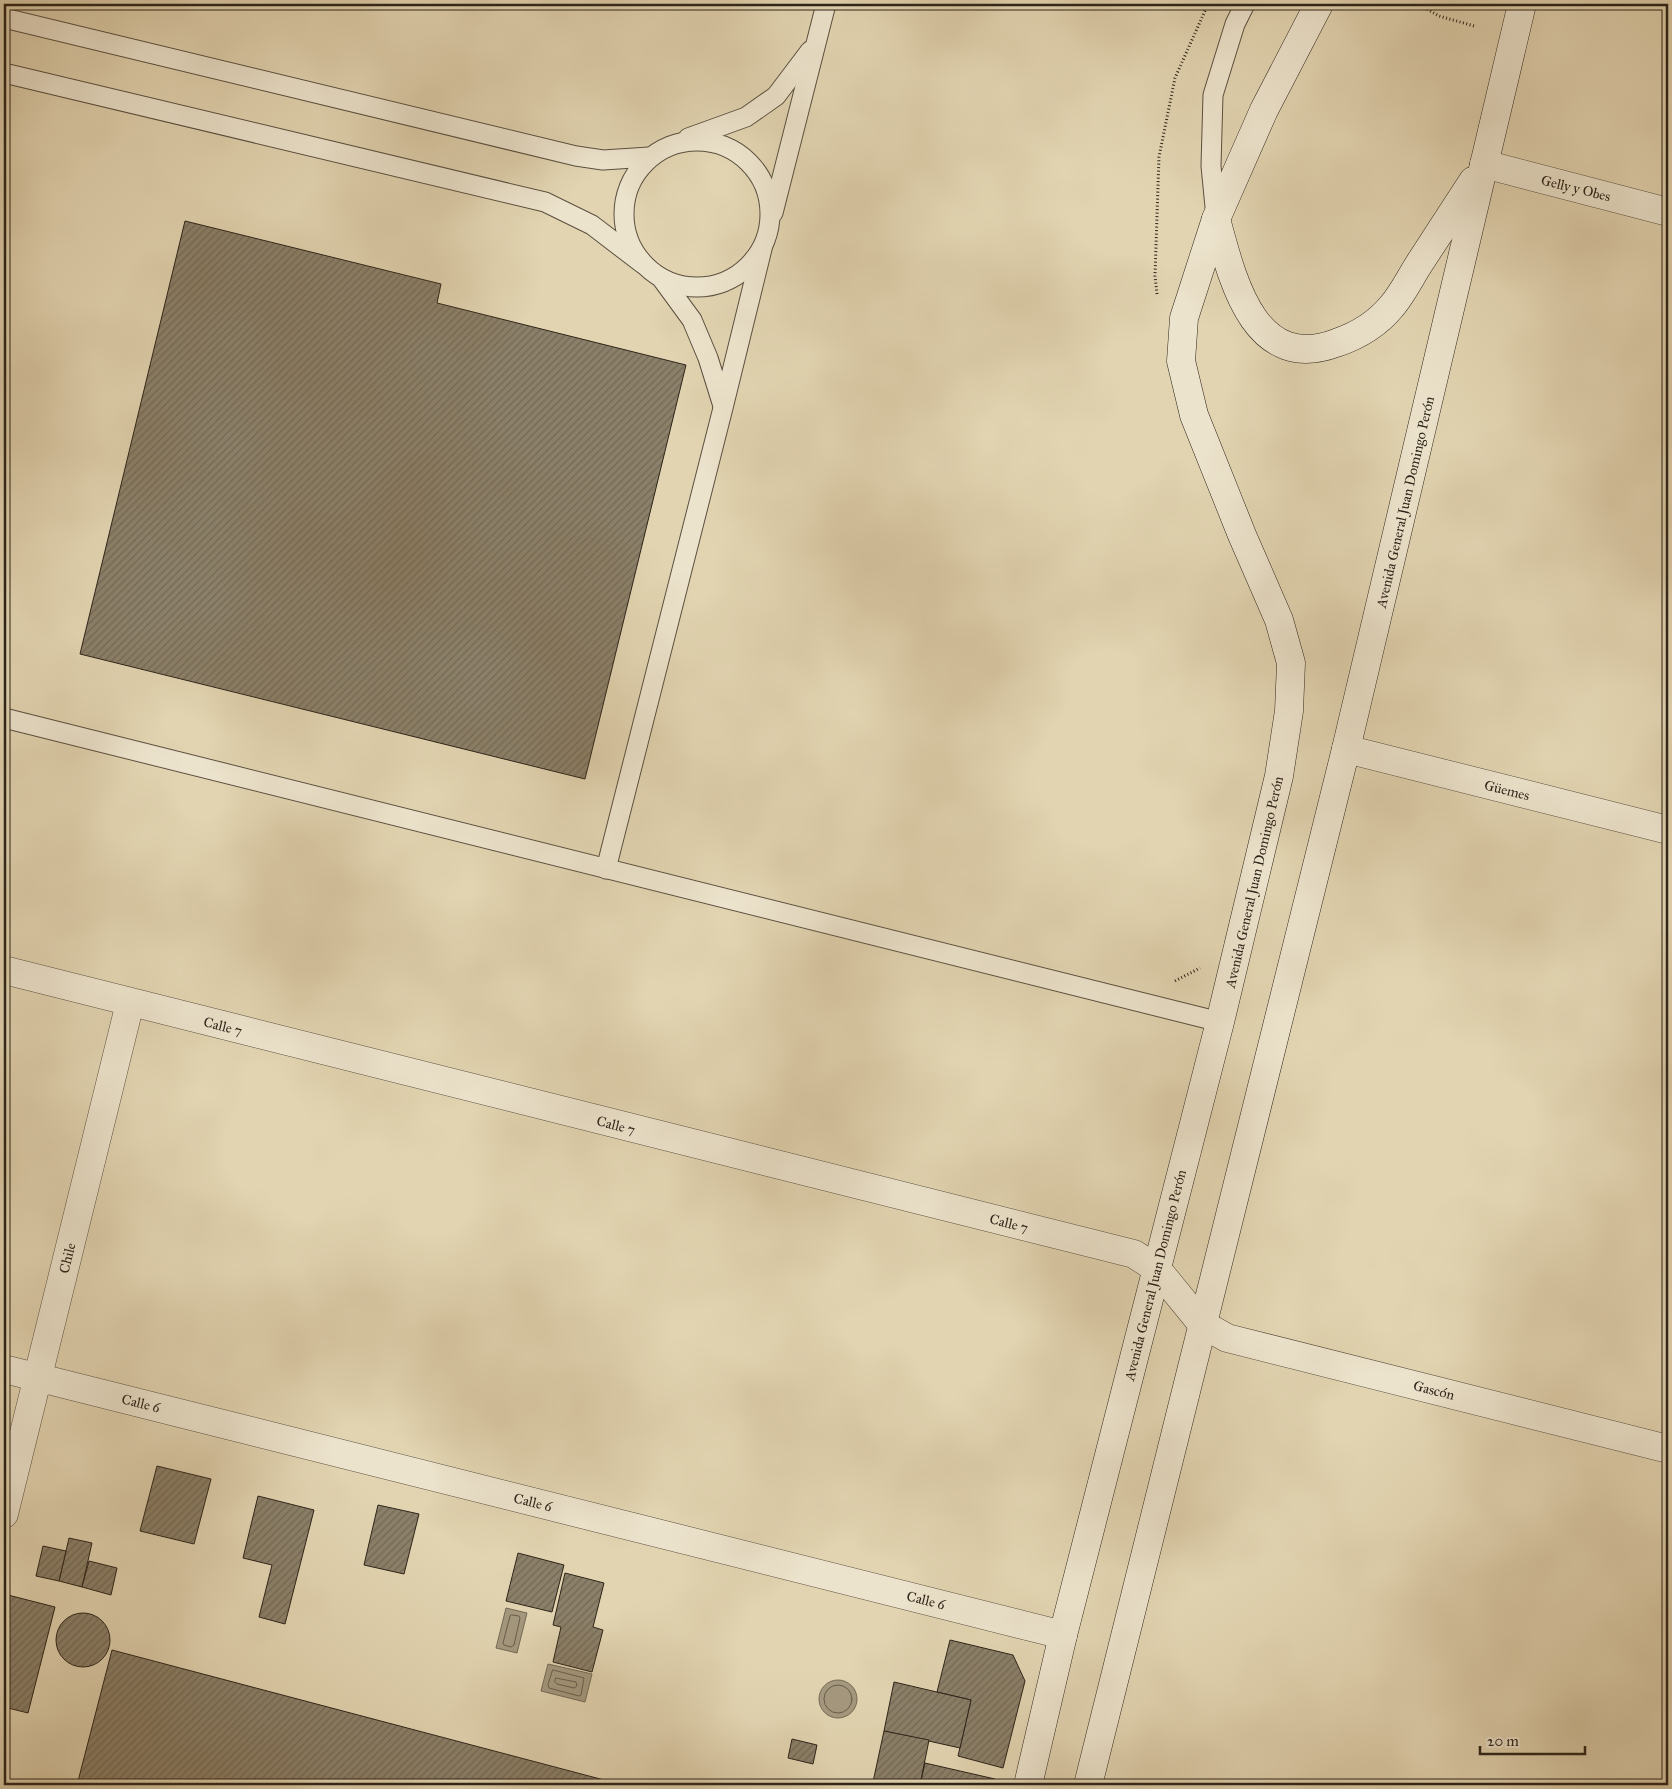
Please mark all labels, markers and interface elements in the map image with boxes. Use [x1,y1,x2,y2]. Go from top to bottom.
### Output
street label: Gelly y Obes [1539,172,1612,205]
street label: Avenida General Juan Domingo Perón [1373,394,1439,611]
street label: Avenida General Juan Domingo Perón [1222,774,1288,991]
street label: Güemes [1482,777,1531,804]
street label: Calle 7 [202,1013,244,1039]
street label: Calle 7 [595,1112,637,1138]
street label: Avenida General Juan Domingo Perón [1121,1167,1191,1384]
street label: Calle 7 [988,1210,1030,1236]
street label: Chile [56,1241,79,1275]
street label: Gascón [1411,1377,1457,1404]
street label: Calle 6 [120,1391,163,1417]
street label: Calle 6 [512,1490,555,1516]
street label: Calle 6 [905,1588,948,1614]
scale bar [1480,1724,1584,1756]
text: 20 m [1487,1732,1519,1750]

